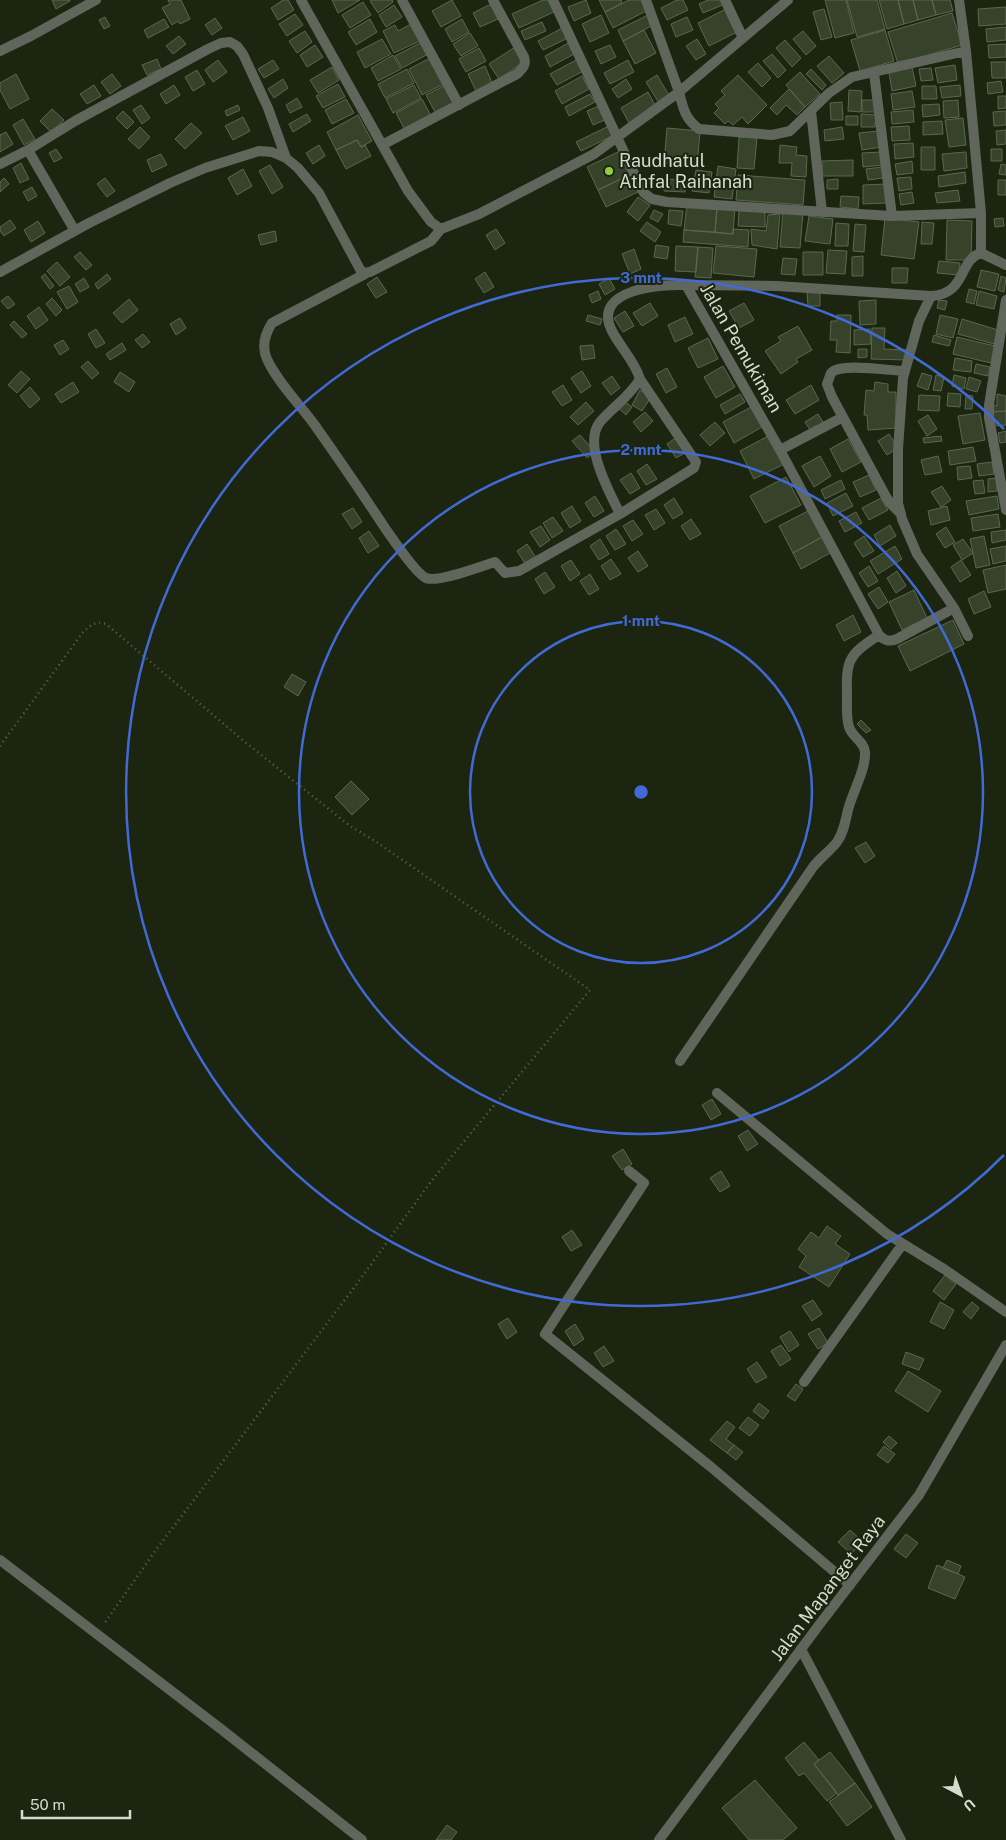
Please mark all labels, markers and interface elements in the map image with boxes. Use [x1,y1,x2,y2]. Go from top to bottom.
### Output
place label: Raudhatul Athfal Raihanah [619,150,752,192]
marker: Raudhatul Athfal Raihanah [603,165,615,177]
text: 3 mnt [620,269,662,286]
street label: Jalan Pemukiman [696,280,787,416]
text: 2 mnt [620,441,662,458]
text: 1 mnt [622,612,660,629]
centre of rings [632,783,650,801]
street label: Jalan Mapanget Raya [766,1511,889,1665]
north arrow [936,1770,986,1820]
scale bar [22,1788,130,1820]
text: U [960,1795,979,1814]
text: 50 m [30,1796,65,1813]

